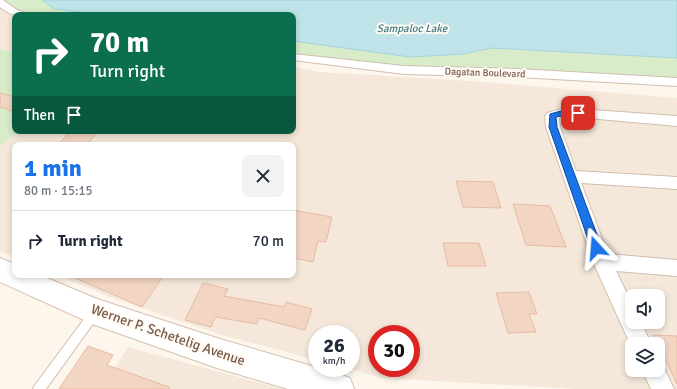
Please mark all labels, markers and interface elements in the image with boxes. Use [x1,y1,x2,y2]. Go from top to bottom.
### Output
water label: Sampaloc Lake [377,22,448,35]
text: 70 m [90,26,149,60]
icon: right [24,28,76,80]
text: Turn right [90,60,165,82]
street label: Dagatan Boulevard [444,66,526,80]
pin [561,96,595,130]
icon: arrive [567,102,589,124]
icon: arrive [63,104,85,126]
text: Then [24,106,55,124]
text: 1 min [24,153,82,183]
button: close [242,155,284,197]
text: 80 m · 15:15 [24,183,93,199]
position arrow [575,227,617,269]
icon: right [24,230,46,252]
text: Turn right [58,232,123,250]
text: 70 m [253,232,284,250]
map controls [625,289,665,377]
button: sound [625,289,665,329]
street label: Werner P. Schetelig Avenue [89,301,247,369]
speed limit sign: 30 [368,325,420,377]
text: 26 [323,333,345,358]
button: layers [625,337,665,377]
text: km/h [323,355,345,367]

